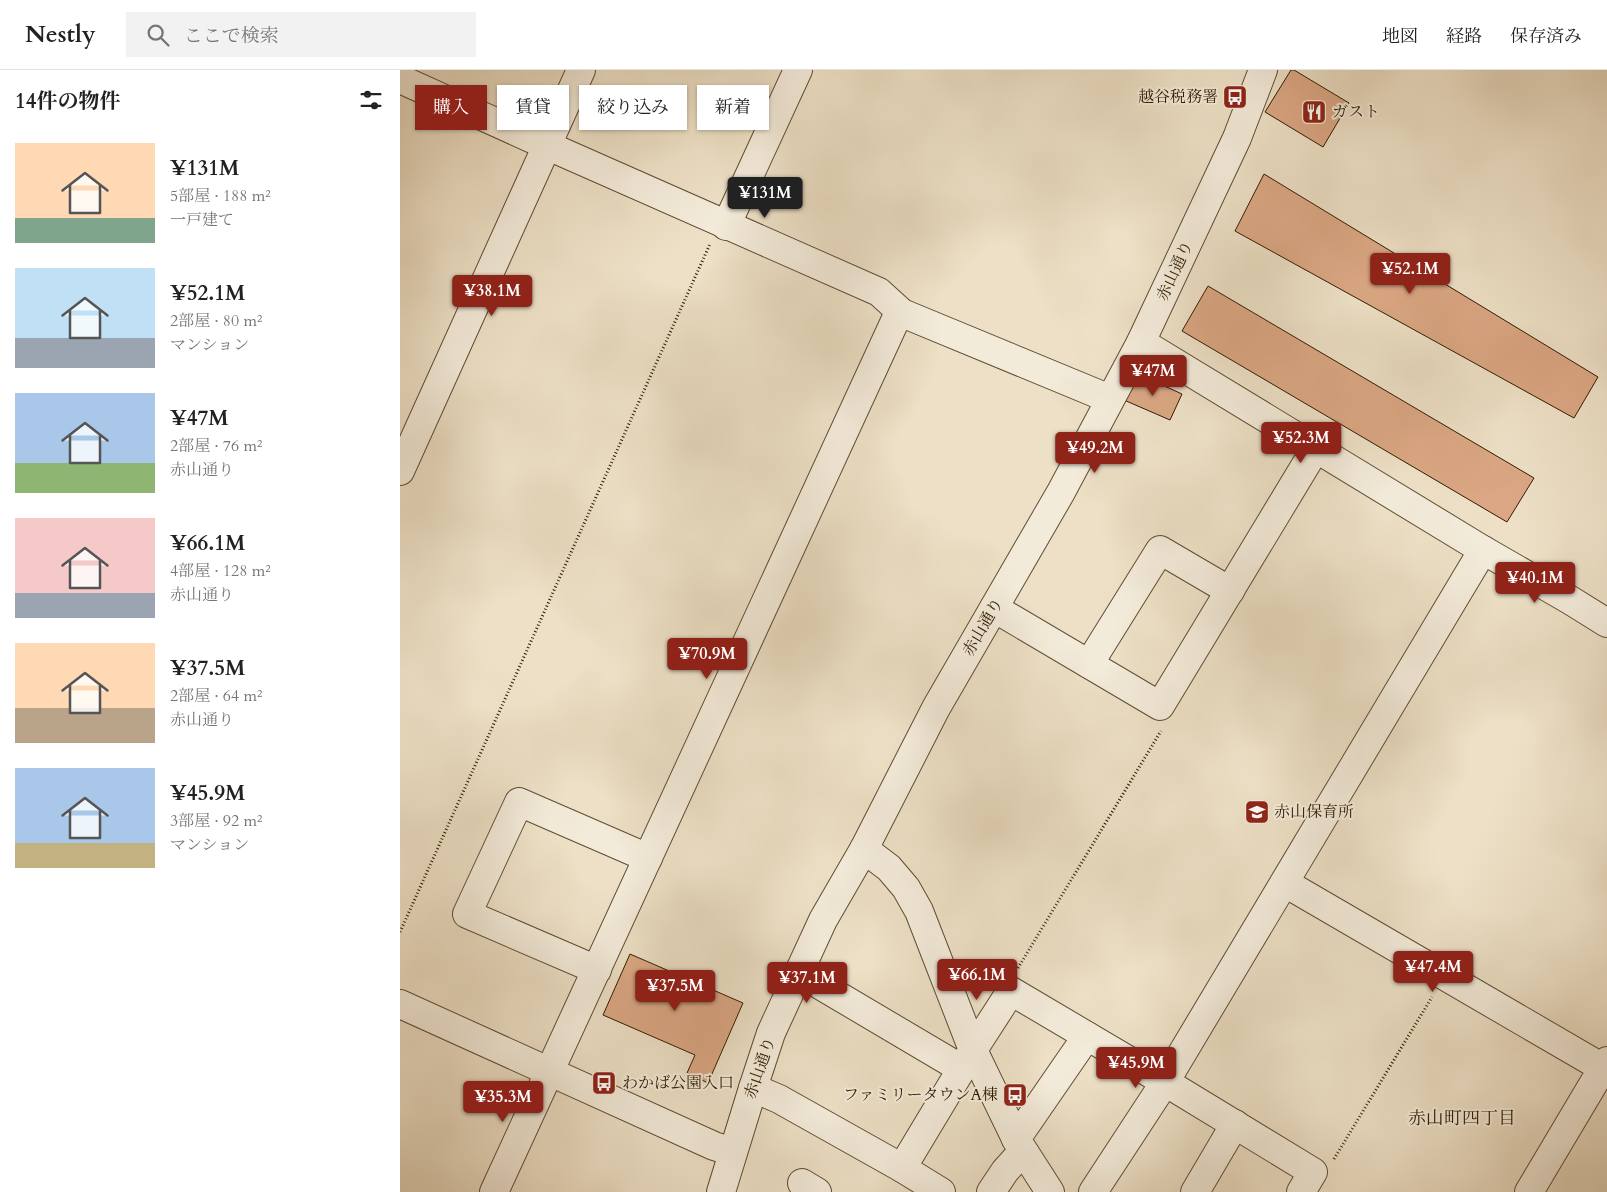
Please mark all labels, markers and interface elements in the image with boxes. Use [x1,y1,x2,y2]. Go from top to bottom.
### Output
search box [126,12,476,57]
text: Nestly [25,18,96,51]
icon: search [144,21,172,49]
text: ここで検索 [184,23,279,49]
text: 地図 [1382,24,1418,49]
text: 経路 [1446,24,1482,49]
text: 保存済み [1510,24,1582,49]
bus stop icon: 越谷税務署 [1222,84,1248,110]
chip: 購入 [415,85,487,130]
chip: 賃貸 [497,85,569,130]
chip: 絞り込み [579,85,687,130]
chip: 新着 [697,85,769,130]
icon: filters [357,86,385,114]
place label: 越谷税務署 [1138,86,1218,108]
text: 14件の物件 [15,87,121,116]
restaurant icon: ガスト [1301,99,1327,125]
place label: ガスト [1332,101,1380,123]
text: ¥131M [170,154,239,183]
icon: home [55,163,115,223]
pin: ¥131M [730,176,800,219]
text: ¥131M [739,182,791,204]
text: 5部屋 · 188 m² [170,185,271,207]
text: 一戸建て [170,209,234,231]
street label: 赤山通り [1152,237,1198,305]
pin: ¥52.1M [1369,252,1451,295]
text: ¥52.1M [1381,258,1439,280]
pin: ¥38.1M [451,274,533,317]
text: ¥52.1M [170,279,246,308]
text: ¥38.1M [463,280,521,302]
icon: home [55,288,115,348]
text: 2部屋 · 80 m² [170,310,262,332]
text: マンション [170,334,249,356]
pin: ¥47M [1123,354,1183,397]
text: ¥47M [1131,360,1175,382]
text: ¥47M [170,404,229,433]
icon: home [55,413,115,473]
pin: ¥52.3M [1260,422,1342,464]
text: ¥52.3M [1272,427,1330,449]
pin: ¥49.2M [1054,432,1136,474]
text: 2部屋 · 76 m² [170,435,262,457]
text: ¥49.2M [1066,437,1124,459]
text: 赤山通り [170,459,234,481]
text: ¥66.1M [170,529,246,558]
icon: home [55,538,115,598]
text: 4部屋 · 128 m² [170,560,271,582]
pin: ¥40.1M [1494,562,1576,604]
text: ¥40.1M [1506,567,1564,589]
text: 赤山通り [170,584,234,606]
street label: 赤山通り [957,594,1009,660]
pin: ¥70.9M [666,638,748,680]
text: ¥70.9M [678,643,736,665]
text: ¥37.5M [170,654,246,683]
icon: home [55,663,115,723]
text: 2部屋 · 64 m² [170,685,262,707]
text: 赤山通り [170,709,234,731]
text: ¥45.9M [170,779,246,808]
icon: home [55,788,115,848]
school or university icon: 赤山保育所 [1244,799,1270,825]
place label: 赤山保育所 [1274,801,1354,823]
text: 3部屋 · 92 m² [170,810,262,832]
text: マンション [170,834,249,856]
pin: ¥47.4M [1392,950,1474,993]
text: ¥47.4M [1404,956,1462,978]
pin: ¥66.1M [936,958,1018,1001]
pin: ¥37.1M [766,962,848,1004]
text: ¥66.1M [948,964,1006,986]
text: ¥37.1M [778,967,836,989]
pin: ¥37.5M [634,970,716,1012]
text: ¥37.5M [646,975,704,997]
street label: 赤山通り [739,1034,781,1102]
pin: ¥45.9M [1095,1046,1177,1089]
text: ¥45.9M [1107,1052,1165,1074]
bus stop icon: わかば公園入口 [591,1070,617,1096]
place label: わかば公園入口 [622,1072,734,1094]
pin: ¥35.3M [462,1080,544,1123]
bus stop icon: ファミリータウンA棟 [1002,1082,1028,1108]
place label: ファミリータウンA棟 [843,1084,998,1106]
text: ¥35.3M [474,1086,532,1108]
district label: 赤山町四丁目 [1408,1106,1516,1131]

